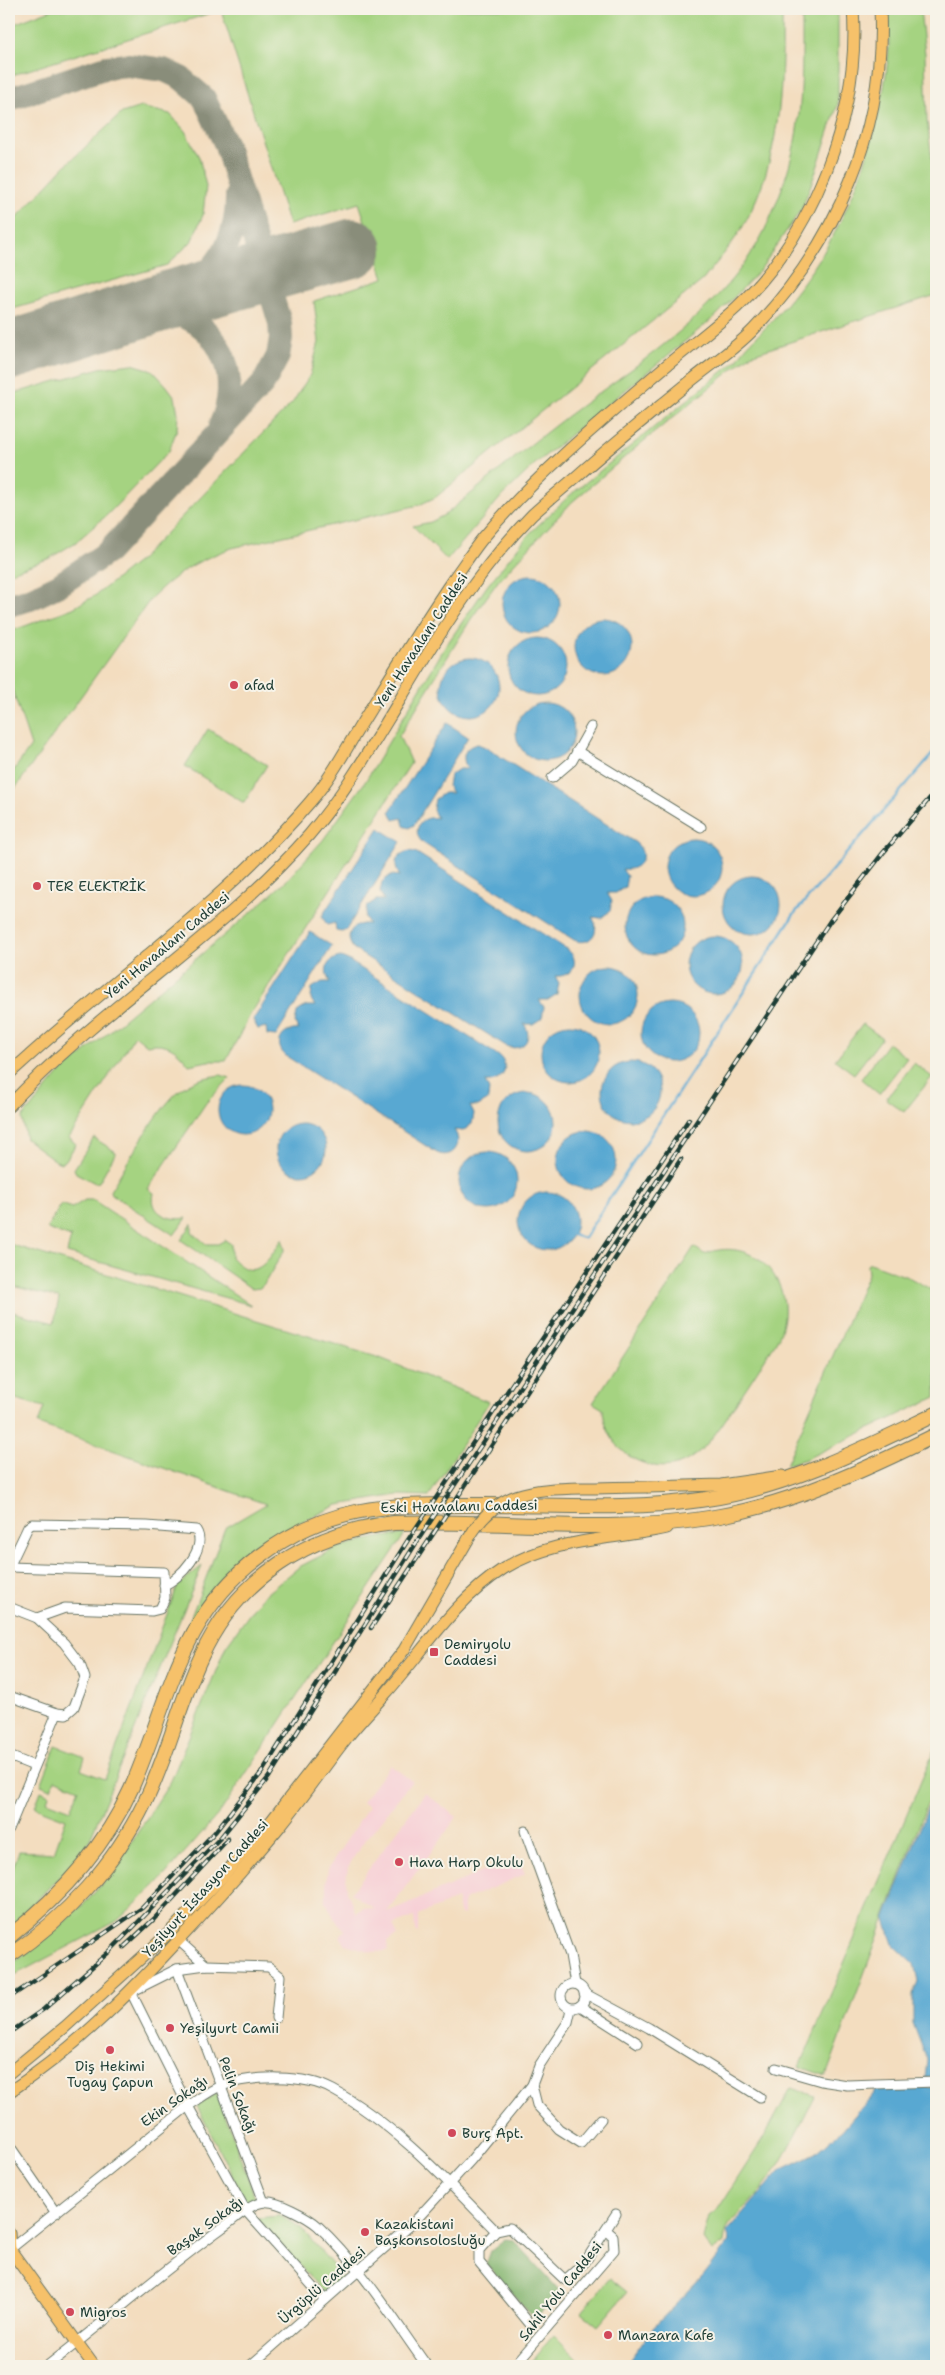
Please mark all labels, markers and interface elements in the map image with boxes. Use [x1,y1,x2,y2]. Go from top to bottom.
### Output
street label: Yeni Havaalanı Caddesi [371,569,471,711]
place label: afad [244,676,275,694]
marker: afad [228,679,240,691]
place label: TER ELEKTRİK [47,877,146,895]
marker: TER ELEKTRİK [31,880,43,892]
street label: Yeni Havaalanı Caddesi [101,887,233,1003]
street label: Eski Havaalanı Caddesi [380,1496,538,1516]
place label: Demiryolu Caddesi [444,1635,511,1669]
marker: Demiryolu Caddesi [428,1646,440,1658]
street label: Yeşilyurt İstasyon Caddesi [138,1815,272,1961]
place label: Hava Harp Okulu [409,1853,523,1871]
marker: Hava Harp Okulu [393,1856,405,1868]
place label: Yeşilyurt Camii [180,2019,279,2037]
marker: Yeşilyurt Camii [164,2022,176,2034]
marker: Diş Hekimi Tugay Çapun [104,2044,116,2056]
street label: Pelin Sokağı [215,2054,261,2136]
place label: Diş Hekimi Tugay Çapun [67,2057,154,2091]
street label: Ekin Sokağı [137,2071,211,2131]
place label: Burç Apt. [462,2124,523,2142]
marker: Burç Apt. [446,2127,458,2139]
street label: Başak Sokağı [163,2192,247,2260]
place label: Kazakistani Başkonsolosluğu [375,2215,486,2249]
marker: Kazakistani Başkonsolosluğu [359,2226,371,2238]
street label: Sahil Yolu Caddesi [514,2238,606,2344]
street label: Ürgüplü Caddesi [275,2242,369,2328]
place label: Migros [80,2303,127,2321]
marker: Migros [64,2306,76,2318]
place label: Manzara Kafe [618,2326,714,2344]
marker: Manzara Kafe [602,2329,614,2341]

